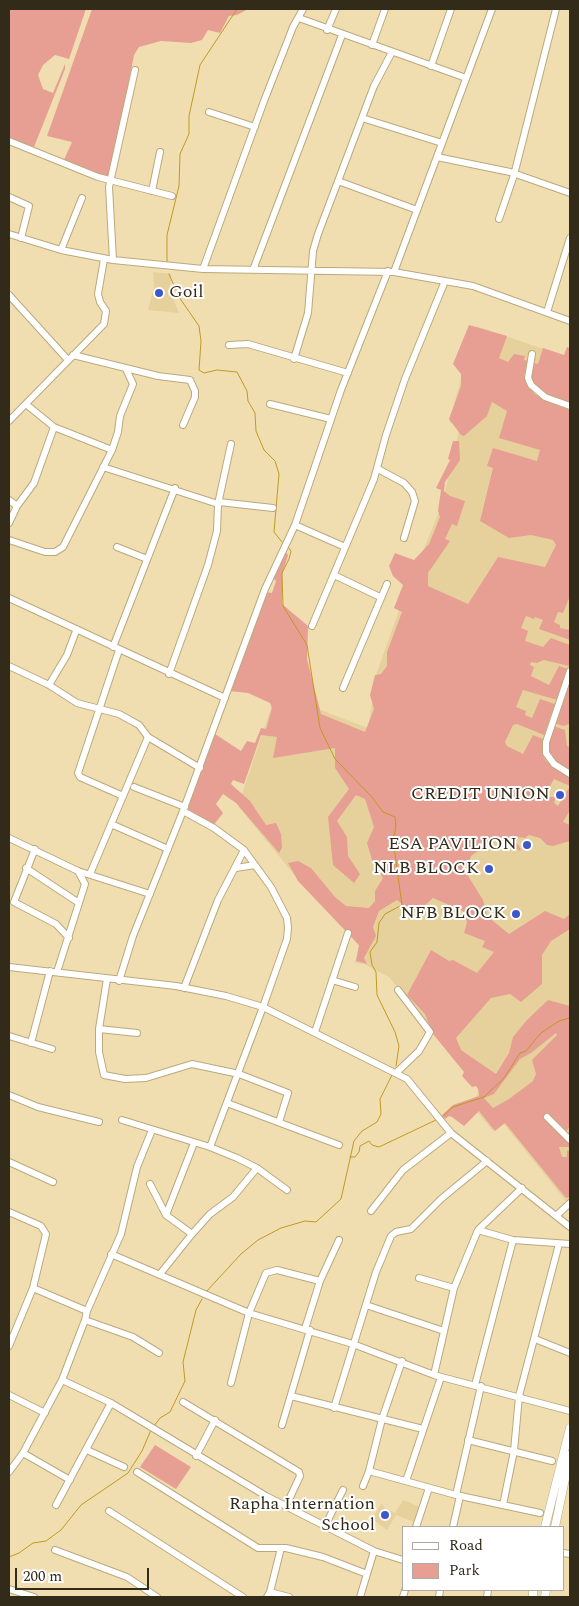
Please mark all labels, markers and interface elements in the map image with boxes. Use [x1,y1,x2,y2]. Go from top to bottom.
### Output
place label: Goil [169,282,203,304]
marker: Goil [153,287,165,299]
place label: CREDIT UNION [411,784,550,806]
marker: CREDIT UNION [554,789,566,801]
place label: ESA PAVILION [388,834,517,856]
marker: ESA PAVILION [521,839,533,851]
place label: NLB BLOCK [373,858,479,880]
marker: NLB BLOCK [483,863,495,875]
place label: NFB BLOCK [400,903,506,925]
marker: NFB BLOCK [510,908,522,920]
place label: Rapha Internation School [229,1494,375,1536]
marker: Rapha Internation School [379,1509,391,1521]
legend [402,1526,564,1591]
text: Road [449,1534,483,1557]
scale bar [18,1558,151,1590]
text: Park [449,1559,480,1582]
text: 200 m [23,1565,62,1588]

